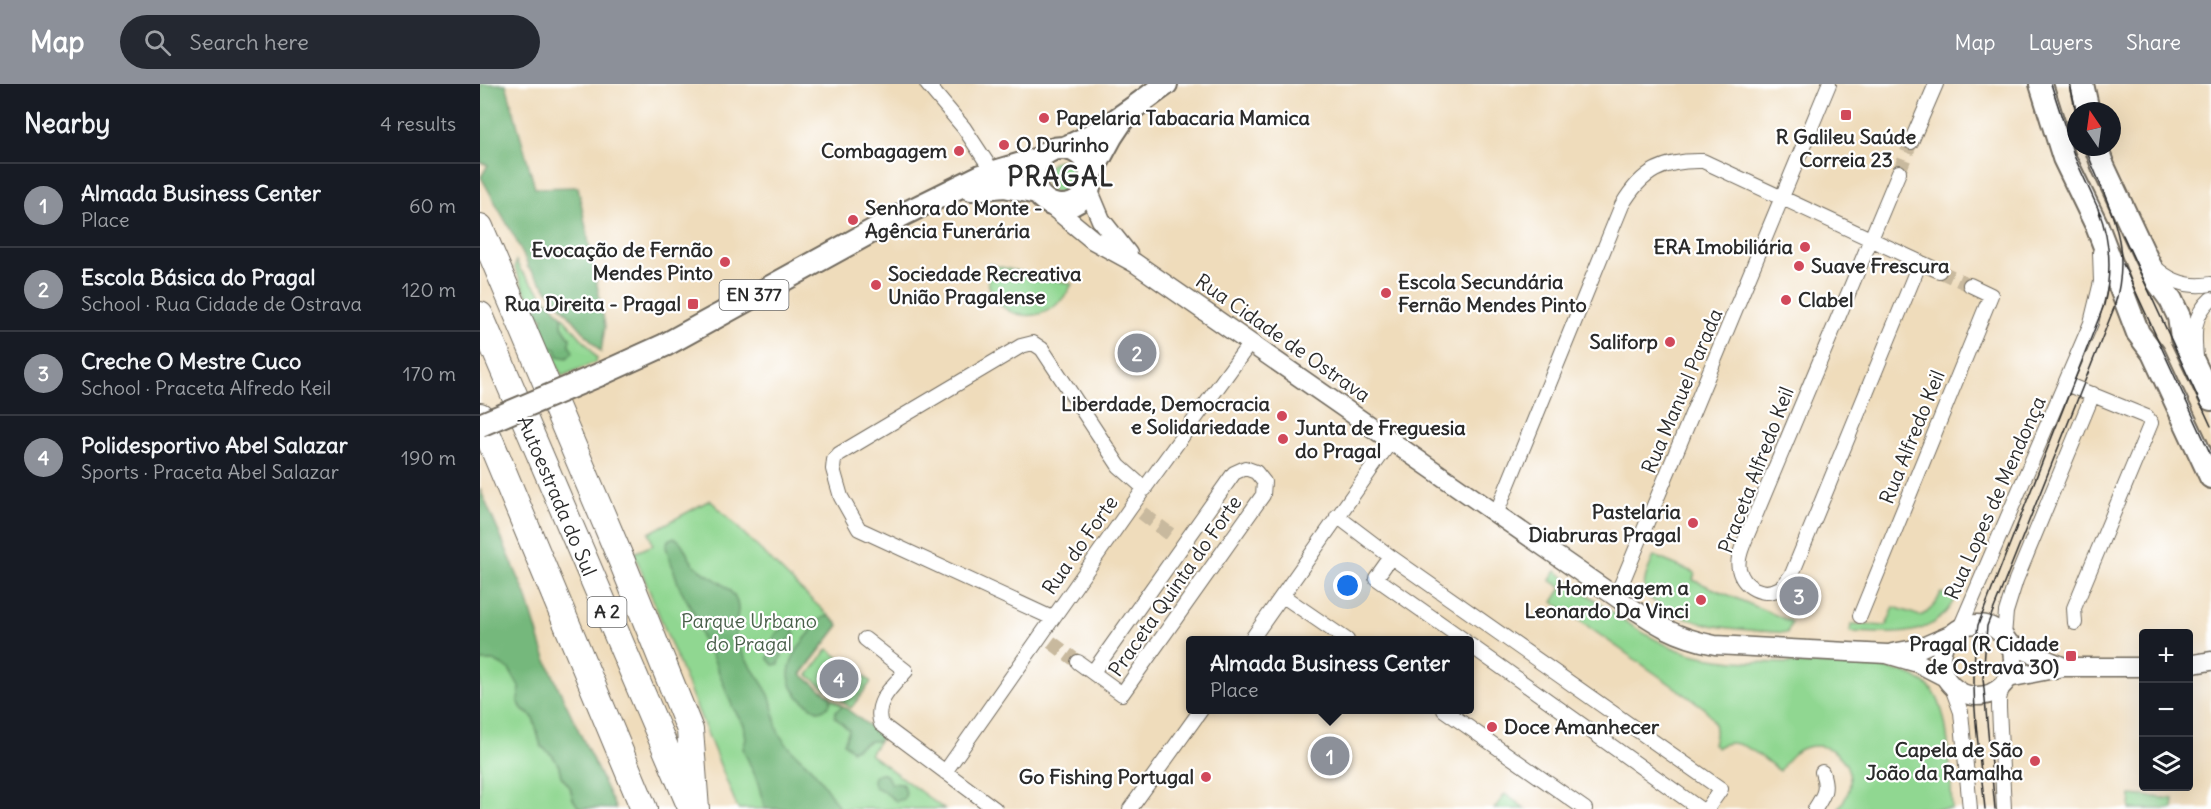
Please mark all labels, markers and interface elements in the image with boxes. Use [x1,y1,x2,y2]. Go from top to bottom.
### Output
search box [120,15,540,69]
text: Map [30,24,84,60]
icon: search [141,26,174,59]
text: Search here [189,28,309,56]
text: Map [1955,29,1995,56]
text: Layers [2028,29,2093,56]
text: Share [2126,29,2181,56]
north arrow [2067,102,2121,156]
place label: Papelaria Tabacaria Mamica [1056,105,1311,130]
text: Nearby [24,107,110,140]
marker: R Galileu Saúde Correia 23 [1839,108,1853,122]
text: 4 results [380,111,456,136]
marker: Papelaria Tabacaria Mamica [1037,111,1051,125]
place label: R Galileu Saúde Correia 23 [1776,124,1916,172]
place label: O Durinho [1016,132,1109,157]
place label: Combagagem [821,138,947,163]
marker: O Durinho [997,138,1011,152]
marker: Combagagem [952,144,966,158]
district label: PRAGAL [1007,160,1115,193]
text: Almada Business Center [81,179,321,207]
text: 1 [40,193,47,218]
text: 60 m [409,193,456,218]
place label: Senhora do Monte - Agência Funerária [865,195,1042,243]
text: Place [81,207,129,232]
marker: Senhora do Monte - Agência Funerária [846,213,860,227]
place label: ERA Imobiliária [1654,234,1794,259]
place label: Evocação de Fernão Mendes Pinto [531,237,713,285]
marker: ERA Imobiliária [1798,240,1812,254]
place label: Suave Frescura [1811,253,1950,278]
marker: Evocação de Fernão Mendes Pinto [718,255,732,269]
marker: Suave Frescura [1792,259,1806,273]
place label: Sociedade Recreativa União Pragalense [888,261,1082,309]
text: Escola Básica do Pragal [81,263,316,291]
street label: Rua Cidade de Ostrava [1191,268,1375,407]
place label: Escola Secundária Fernão Mendes Pinto [1398,269,1587,317]
text: 2 [38,277,49,302]
text: 120 m [402,277,456,302]
marker: Sociedade Recreativa União Pragalense [869,278,883,292]
road number: EN 377 [720,280,788,310]
marker: Escola Secundária Fernão Mendes Pinto [1379,286,1393,300]
place label: Clabel [1798,287,1853,312]
text: School · Rua Cidade de Ostrava [81,291,362,316]
place label: Rua Direita - Pragal [505,291,681,316]
marker: Clabel [1779,293,1793,307]
marker: Rua Direita - Pragal [686,297,700,311]
street label: Rua Manuel Parada [1636,305,1728,477]
place label: Saliforp [1589,329,1658,354]
pin: 2 [1118,330,1156,376]
marker: Saliforp [1663,335,1677,349]
text: Creche O Mestre Cuco [81,347,301,375]
text: 3 [38,361,49,386]
text: 170 m [403,361,456,386]
street label: Rua Alfredo Keil [1873,366,1950,507]
text: School · Praceta Alfredo Keil [81,375,331,400]
street label: Praceta Alfredo Keil [1712,383,1799,557]
place label: Liberdade, Democracia e Solidariedade [1061,391,1271,439]
street label: Rua Lopes de Mendonça [1938,392,2051,603]
marker: Liberdade, Democracia e Solidariedade [1275,409,1289,423]
street label: Autoestrada do Sul [512,412,602,580]
place label: Junta de Freguesia do Pragal [1295,415,1466,463]
text: Polidesportivo Abel Salazar [81,431,348,459]
marker: Junta de Freguesia do Pragal [1276,432,1290,446]
text: 4 [38,445,49,470]
text: 190 m [401,445,456,470]
text: Sports · Praceta Abel Salazar [81,459,339,484]
street label: Rua do Forte [1036,490,1123,599]
street label: Praceta Quinta do Forte [1103,490,1247,681]
place label: Pastelaria Diabruras Pragal [1528,499,1682,547]
marker: Pastelaria Diabruras Pragal [1686,516,1700,530]
your location [1333,571,1362,600]
pin: 3 [1780,574,1818,618]
place label: Homenagem a Leonardo Da Vinci [1524,575,1690,623]
marker: Homenagem a Leonardo Da Vinci [1694,593,1708,607]
road number: A 2 [588,597,626,627]
park label: Parque Urbano do Pragal [681,608,817,656]
map controls [2139,629,2193,791]
button: + [2139,629,2193,683]
place label: Pragal (R Cidade de Ostrava 30) [1909,631,2059,679]
popup [1186,636,1474,714]
text: Almada Business Center [1210,649,1450,677]
marker: Pragal (R Cidade de Ostrava 30) [2064,649,2078,663]
pin: 4 [820,656,858,702]
text: Place [1210,677,1258,702]
button: − [2139,683,2193,737]
place label: Doce Amanhecer [1504,714,1660,739]
marker: Doce Amanhecer [1485,720,1499,734]
pin: 1 [1310,734,1350,778]
place label: Capela de São João da Ramalha [1866,737,2024,785]
button: layers [2139,737,2193,791]
marker: Capela de São João da Ramalha [2028,754,2042,768]
place label: Go Fishing Portugal [1019,764,1194,789]
marker: Go Fishing Portugal [1199,770,1213,784]

